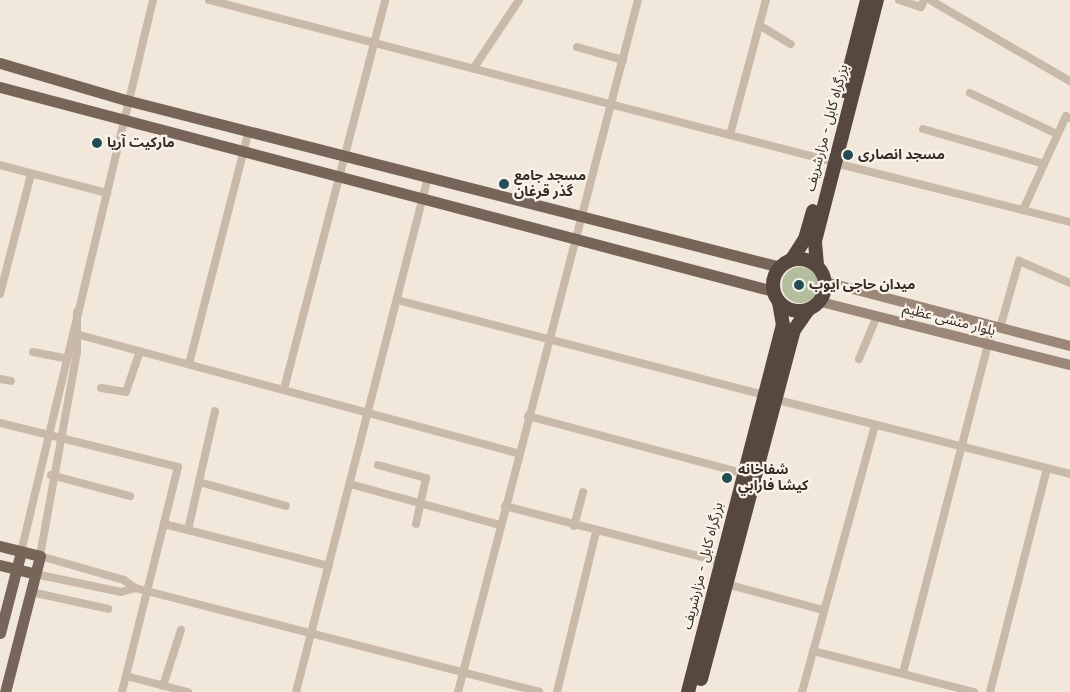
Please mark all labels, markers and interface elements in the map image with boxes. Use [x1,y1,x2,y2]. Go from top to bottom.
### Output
street label: بزرگراه کابل - مزارشریف [802,63,852,193]
place label: مارکیت آریا [107,135,175,151]
marker: مارکیت آریا [91,137,103,149]
place label: مسجد انصاری [858,147,945,163]
marker: مسجد انصاری [842,149,854,161]
place label: مسجد جامع گذر قرغان [514,168,586,200]
marker: مسجد جامع گذر قرغان [498,178,510,190]
place label: میدان حاجی ایوب [809,277,915,293]
marker: میدان حاجی ایوب [793,279,805,291]
street label: بلوار منشی عظیم [901,300,997,340]
place label: شفاخانه كيشا فارابي [738,462,808,494]
marker: شفاخانه كيشا فارابي [720,471,734,485]
street label: بزرگراه کابل - مزارشریف [679,501,727,631]

